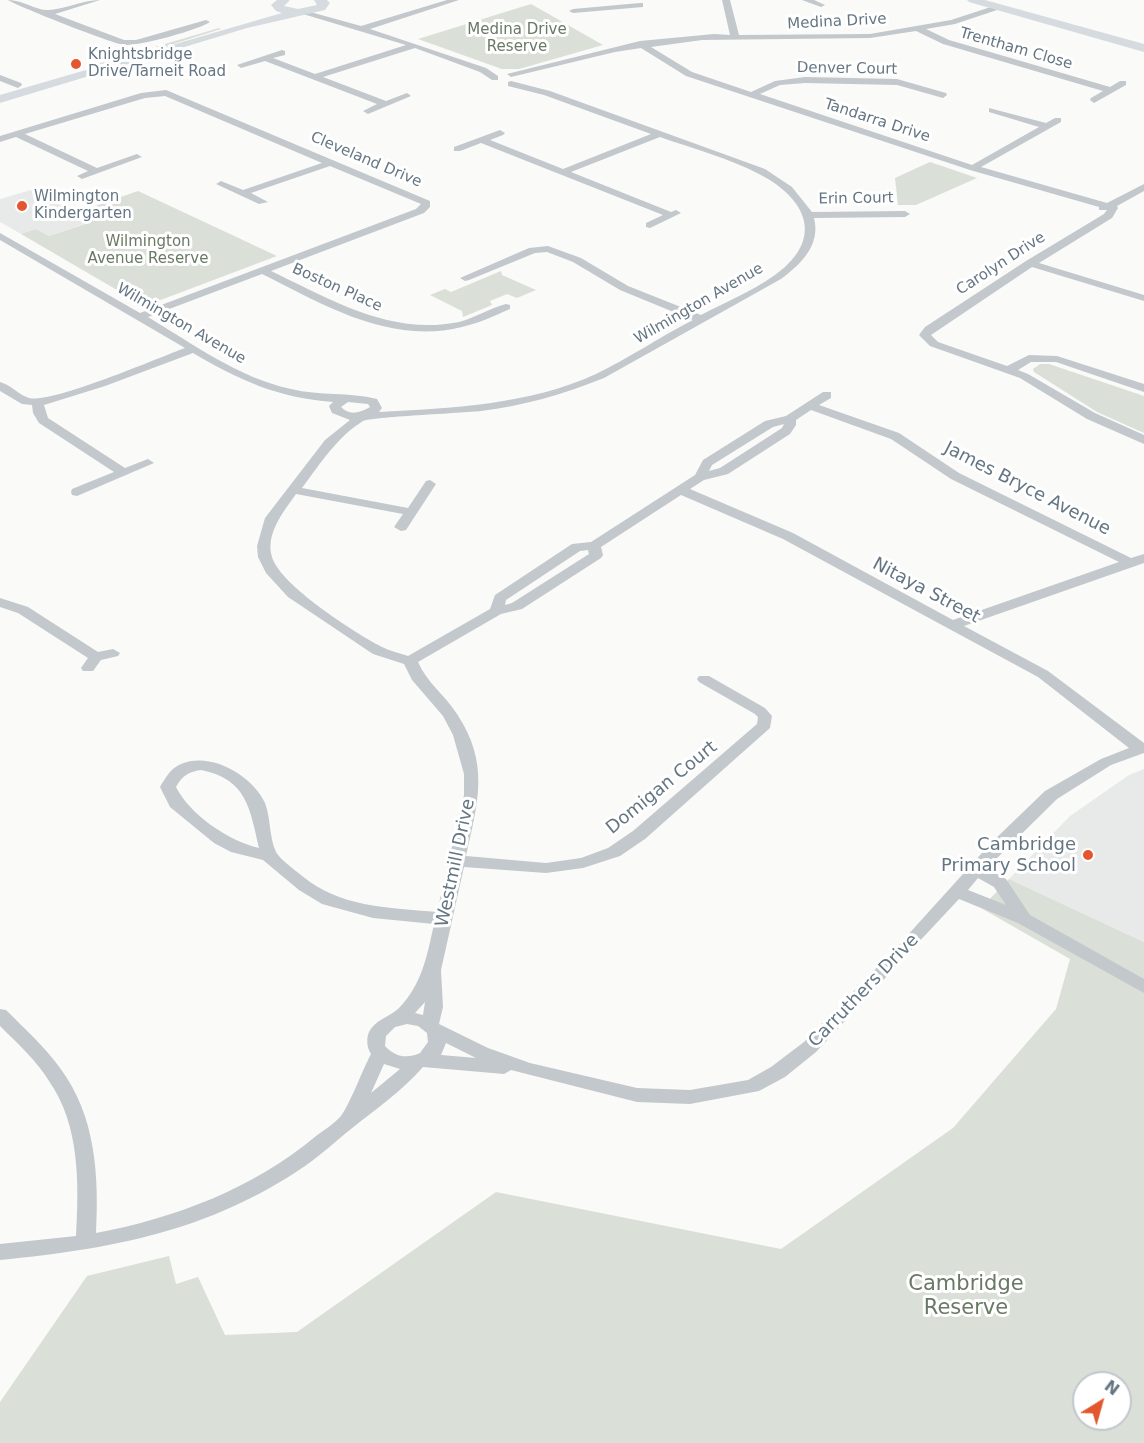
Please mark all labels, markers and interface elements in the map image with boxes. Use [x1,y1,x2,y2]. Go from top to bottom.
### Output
street label: Medina Drive [787,10,887,34]
park label: Medina Drive Reserve [467,21,567,56]
street label: Trentham Close [958,24,1074,74]
place label: Knightsbridge Drive/Tarneit Road [88,46,226,81]
marker: Knightsbridge Drive/Tarneit Road [69,57,83,71]
street label: Denver Court [797,59,897,79]
street label: Tandarra Drive [822,95,932,147]
street label: Cleveland Drive [308,128,424,192]
place label: Wilmington Kindergarten [34,188,132,223]
street label: Erin Court [818,189,894,209]
marker: Wilmington Kindergarten [15,199,29,213]
street label: Carolyn Drive [953,229,1049,299]
park label: Wilmington Avenue Reserve [88,233,208,268]
street label: Boston Place [289,260,385,316]
street label: Wilmington Avenue [631,260,767,348]
street label: Wilmington Avenue [113,280,249,368]
street label: James Bryce Avenue [940,438,1114,540]
street label: Nitaya Street [869,554,983,628]
street label: Domigan Court [602,737,722,839]
street label: Westmill Drive [432,797,480,929]
place label: Cambridge Primary School [941,834,1076,876]
marker: Cambridge Primary School [1081,848,1095,862]
street label: Carruthers Drive [804,930,924,1052]
park label: Cambridge Reserve [908,1272,1024,1322]
north arrow [1072,1371,1132,1431]
text: N [1101,1376,1123,1399]

